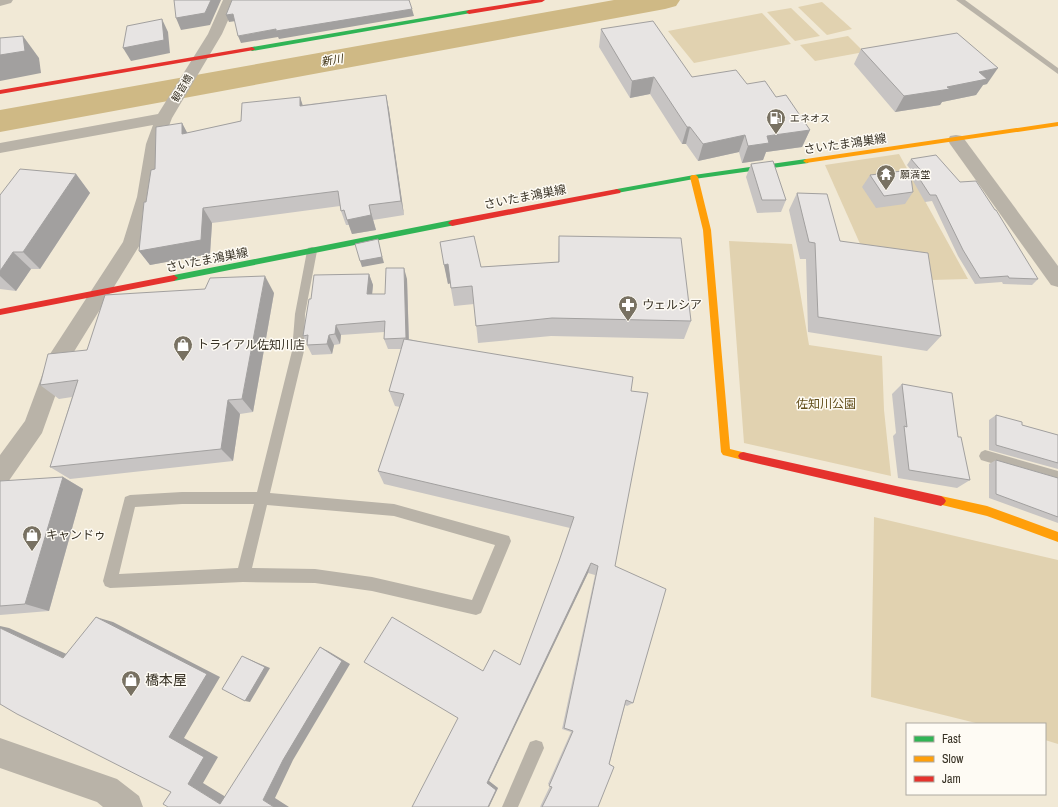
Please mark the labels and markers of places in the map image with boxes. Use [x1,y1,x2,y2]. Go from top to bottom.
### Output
fuel station icon: エネオス [765,107,787,135]
place label: エネオス [790,112,830,125]
temple icon: 願満堂 [875,163,897,191]
place label: 願満堂 [900,168,930,181]
pharmacy icon: ウェルシア [617,294,639,322]
place label: ウェルシア [642,297,702,313]
shop icon: トライアル佐知川店 [172,334,194,362]
place label: トライアル佐知川店 [197,337,305,353]
shop icon: キャンドゥ [21,524,43,552]
place label: キャンドゥ [46,527,106,543]
shop icon: 橋本屋 [120,669,142,697]
place label: 橋本屋 [145,671,187,689]

